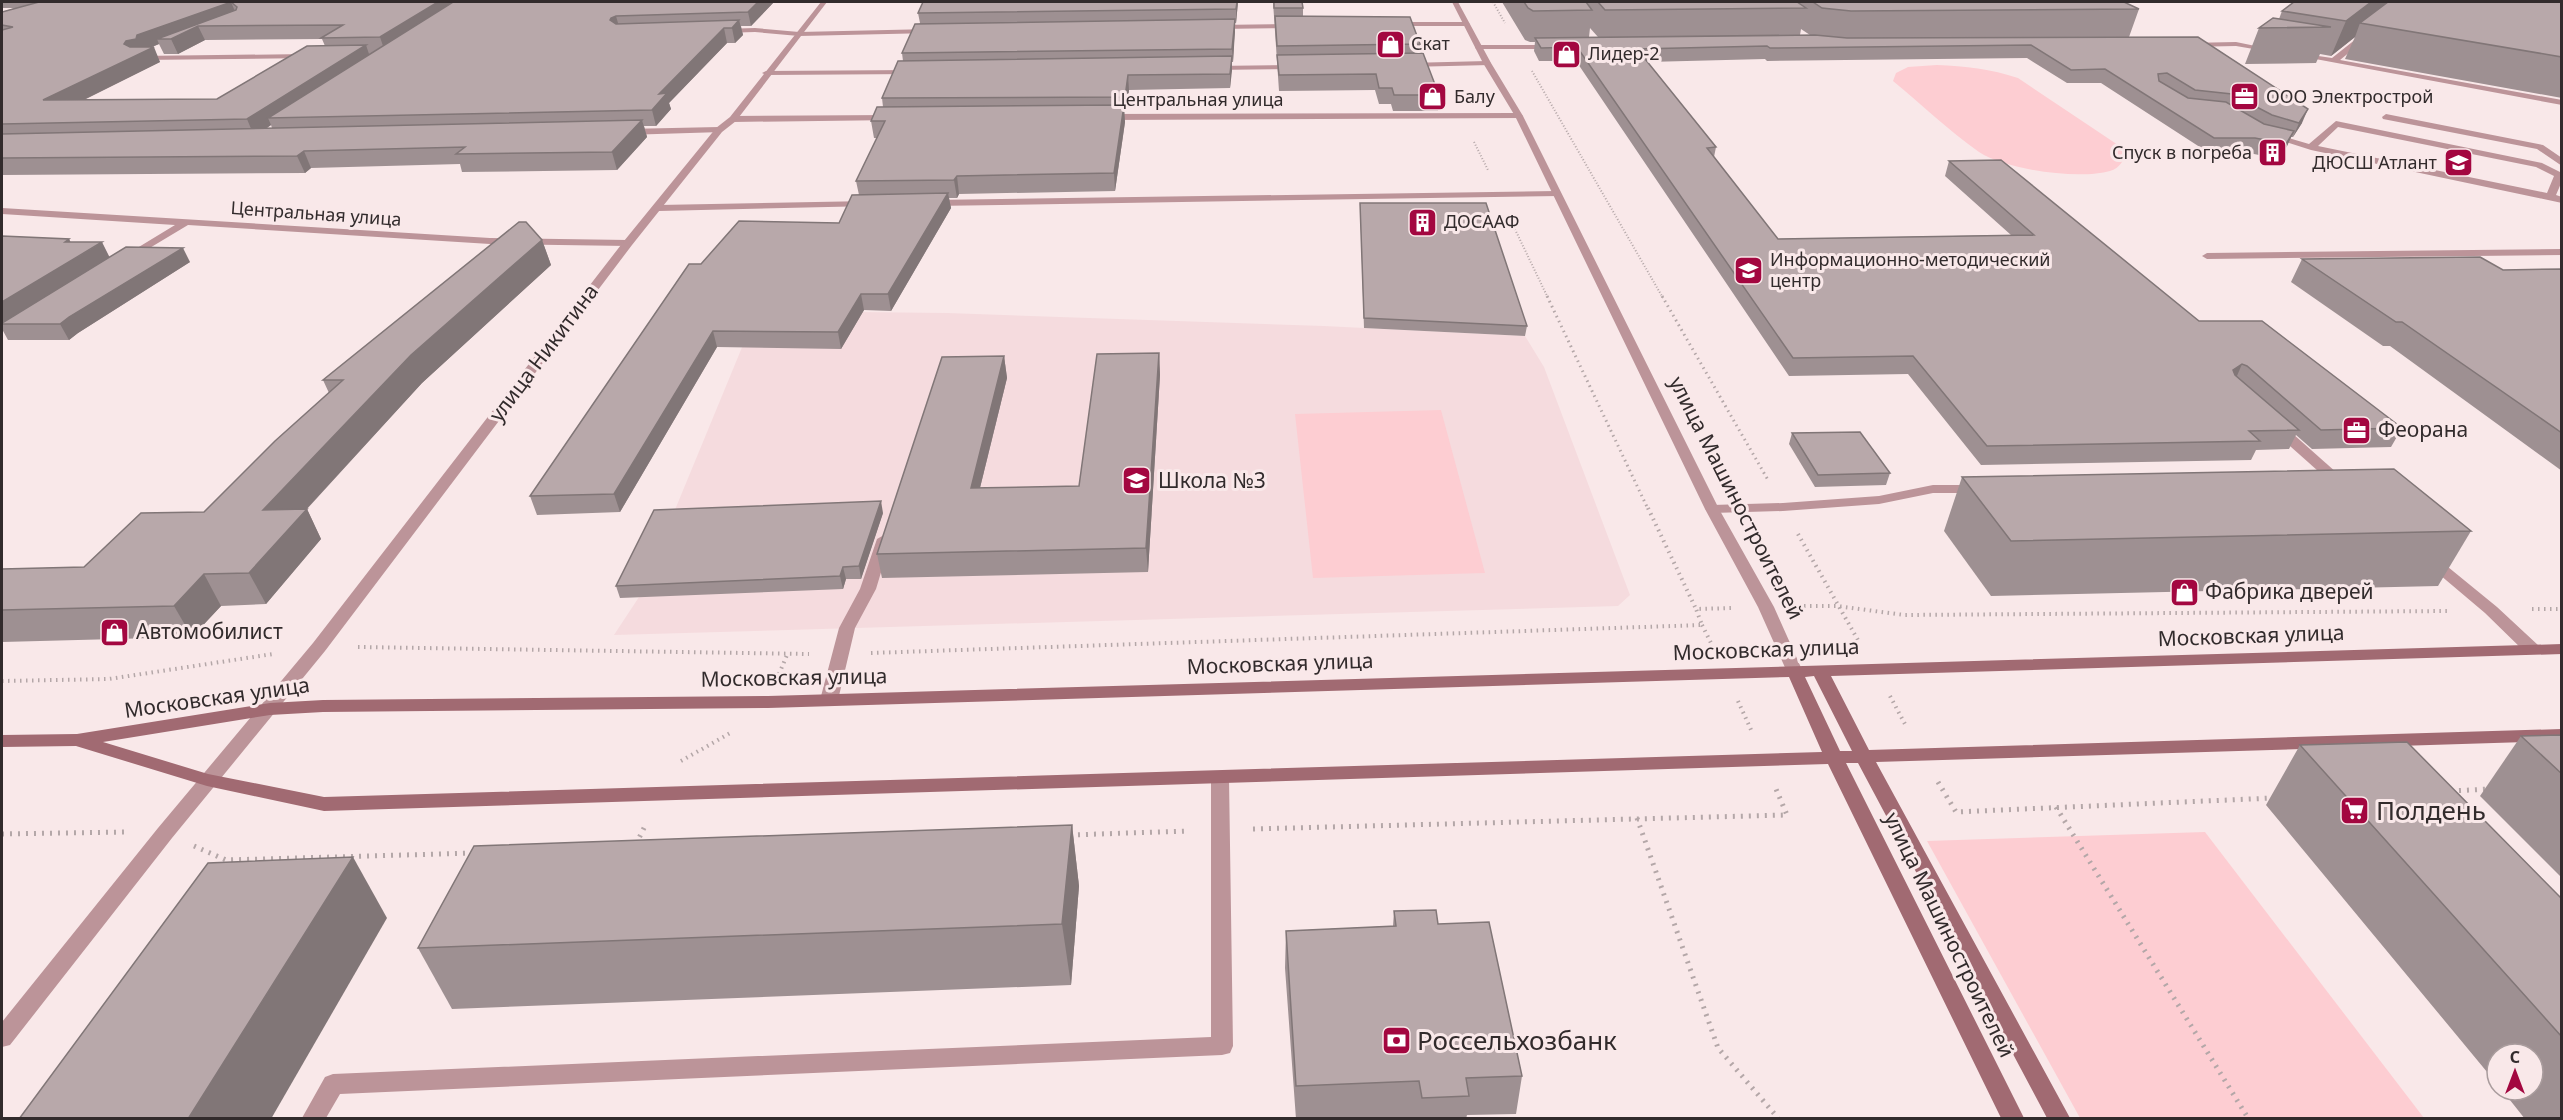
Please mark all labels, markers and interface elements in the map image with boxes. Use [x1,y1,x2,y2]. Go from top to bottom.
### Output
shop icon: Скат [1374,28,1406,60]
place label: Скат [1411,31,1451,55]
shop icon: Лидер-2 [1551,38,1583,70]
place label: Лидер-2 [1588,41,1660,65]
shop icon: Балу [1417,81,1449,113]
office icon: ООО Электрострой [2229,81,2261,113]
place label: Балу [1454,84,1496,108]
place label: ООО Электрострой [2266,84,2433,108]
street label: Центральная улица [1112,87,1284,111]
building icon: Спуск в погреба [2257,137,2289,169]
place label: Спуск в погреба [2112,140,2252,164]
school or university icon: ДЮСШ Атлант [2442,147,2474,179]
place label: ДЮСШ Атлант [2312,150,2438,174]
street label: Центральная улица [230,195,402,231]
building icon: ДОСААФ [1407,206,1439,238]
place label: ДОСААФ [1444,209,1519,233]
place label: Информационно-методический центр [1770,247,2051,292]
school or university icon: Информационно-методический центр [1733,254,1765,286]
street label: улица Никитина [482,278,604,427]
street label: улица Машиностроителей [1663,371,1811,624]
office icon: Феорана [2341,414,2373,446]
place label: Феорана [2378,415,2468,443]
school or university icon: Школа №3 [1121,465,1153,497]
place label: Школа №3 [1158,466,1266,494]
shop icon: Фабрика дверей [2168,576,2200,608]
place label: Фабрика дверей [2205,577,2374,605]
shop icon: Автомобилист [99,616,131,648]
place label: Автомобилист [136,617,283,645]
street label: Московская улица [2157,618,2345,652]
street label: Московская улица [1672,632,1860,666]
street label: Московская улица [1186,646,1374,680]
street label: Московская улица [700,661,888,693]
street label: Московская улица [122,670,311,724]
place label: Полдень [2376,792,2486,828]
supermarket icon: Полдень [2339,795,2371,827]
street label: улица Машиностроителей [1878,807,2022,1062]
place label: Россельхозбанк [1417,1022,1617,1058]
bank icon: Россельхозбанк [1380,1025,1412,1057]
north arrow [2485,1042,2545,1102]
text: С [2510,1046,2520,1068]

